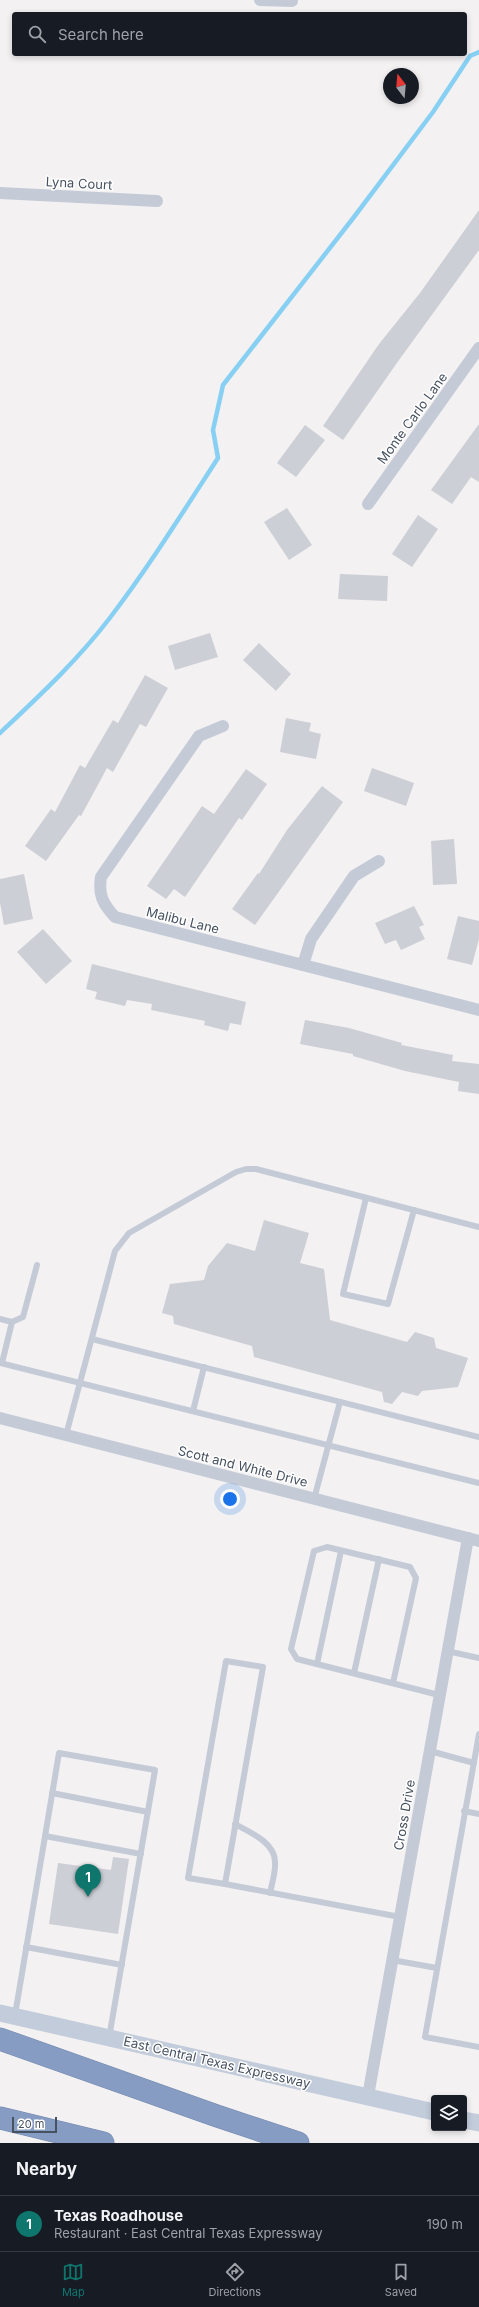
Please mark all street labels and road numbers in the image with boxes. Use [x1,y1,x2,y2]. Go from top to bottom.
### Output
street label: Lyna Court [45,173,113,193]
street label: Monte Carlo Lane [373,369,451,467]
street label: Malibu Lane [145,903,221,937]
street label: Scott and White Drive [176,1442,310,1490]
street label: Cross Drive [390,1778,418,1852]
street label: East Central Texas Expressway [122,2033,312,2091]

